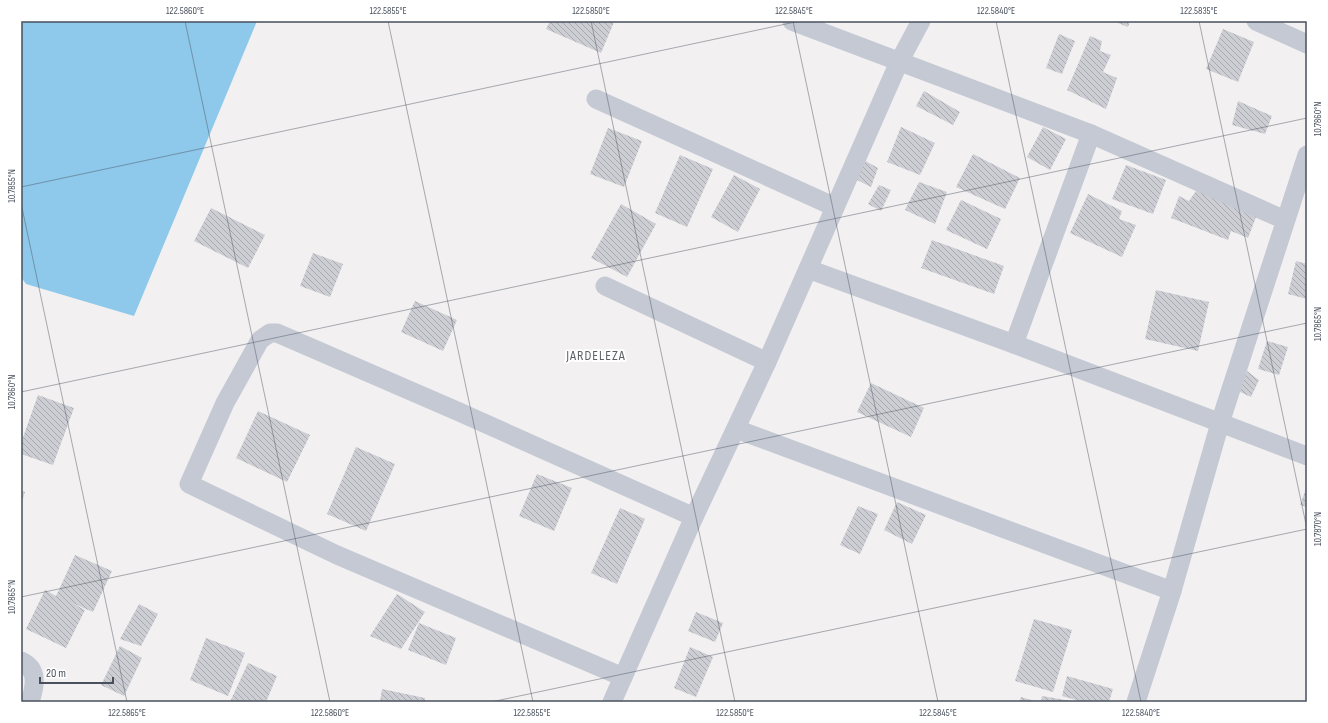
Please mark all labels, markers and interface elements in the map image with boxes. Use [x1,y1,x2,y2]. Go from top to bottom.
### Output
text: 122.5860°E [166,5,204,17]
text: 122.5855°E [369,5,407,17]
text: 122.5850°E [572,5,610,17]
text: 122.5845°E [775,5,813,17]
text: 122.5840°E [977,5,1015,17]
text: 122.5835°E [1180,5,1218,17]
text: 10.7860°N [1312,102,1324,136]
text: 10.7855°N [6,169,18,203]
text: 10.7865°N [1312,307,1324,341]
district label: JARDELEZA [565,347,626,364]
text: 10.7860°N [6,375,18,409]
text: 10.7870°N [1312,512,1324,546]
text: 10.7865°N [6,580,18,614]
scale bar [40,659,113,685]
text: 20 m [46,666,66,681]
text: 122.5865°E [108,707,146,719]
text: 122.5860°E [311,707,349,719]
text: 122.5855°E [513,707,551,719]
text: 122.5850°E [716,707,754,719]
text: 122.5845°E [919,707,957,719]
text: 122.5840°E [1122,707,1160,719]

